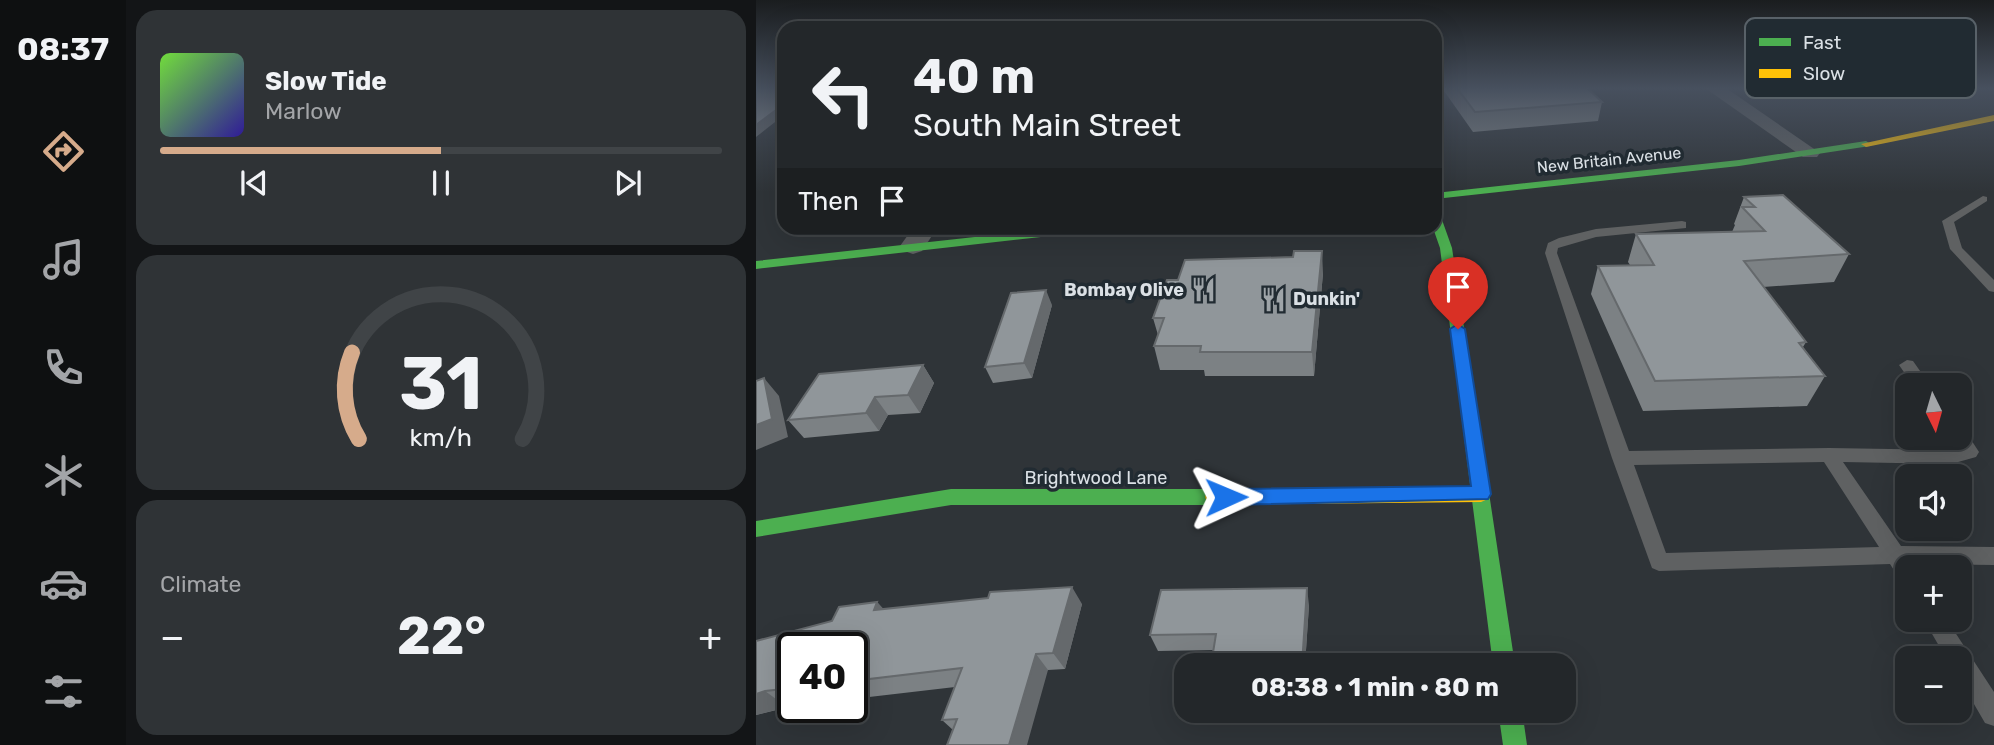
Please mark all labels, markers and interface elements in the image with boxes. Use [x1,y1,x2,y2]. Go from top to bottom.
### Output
legend [1745,18,1976,98]
text: 08:37 [17,30,109,68]
text: Fast [1803,31,1842,54]
text: 40 m [913,47,1035,105]
icon: left [798,49,889,140]
text: Slow [1803,62,1845,85]
text: Slow Tide [265,66,387,97]
text: Marlow [265,97,342,125]
text: South Main Street [913,106,1181,144]
icon: directions [39,127,88,176]
street label: New Britain Avenue [1536,143,1682,177]
icon: previous [235,164,273,202]
icon: pause [422,164,460,202]
icon: next [609,164,647,202]
icon: arrive [873,182,911,220]
text: Then [798,186,859,217]
icon: music [39,235,88,284]
pin [1428,257,1488,329]
icon: arrive [1439,268,1477,306]
restaurant icon: Bombay Olive [1190,276,1218,304]
place label: Bombay Olive [1064,279,1184,301]
restaurant icon: Dunkin' [1259,285,1287,313]
place label: Dunkin' [1293,288,1360,310]
text: 31 [399,341,483,427]
icon: phone [39,343,88,392]
north arrow [1895,373,1972,450]
map controls [1895,373,1972,723]
text: km/h [410,422,472,451]
icon: climate [39,451,88,500]
position arrow [1189,460,1263,534]
button: sound [1895,464,1972,541]
street label: Brightwood Lane [1025,467,1167,489]
button: + [1895,555,1972,632]
icon: car [39,559,88,608]
text: Climate [160,570,241,598]
text: 22° [397,605,486,667]
text: − [160,614,185,660]
text: + [698,614,722,660]
speed limit sign: 40 [777,632,868,723]
button: − [1895,646,1972,723]
icon: filters [39,667,88,716]
text: 08:38 · 1 min · 80 m [1251,672,1499,703]

